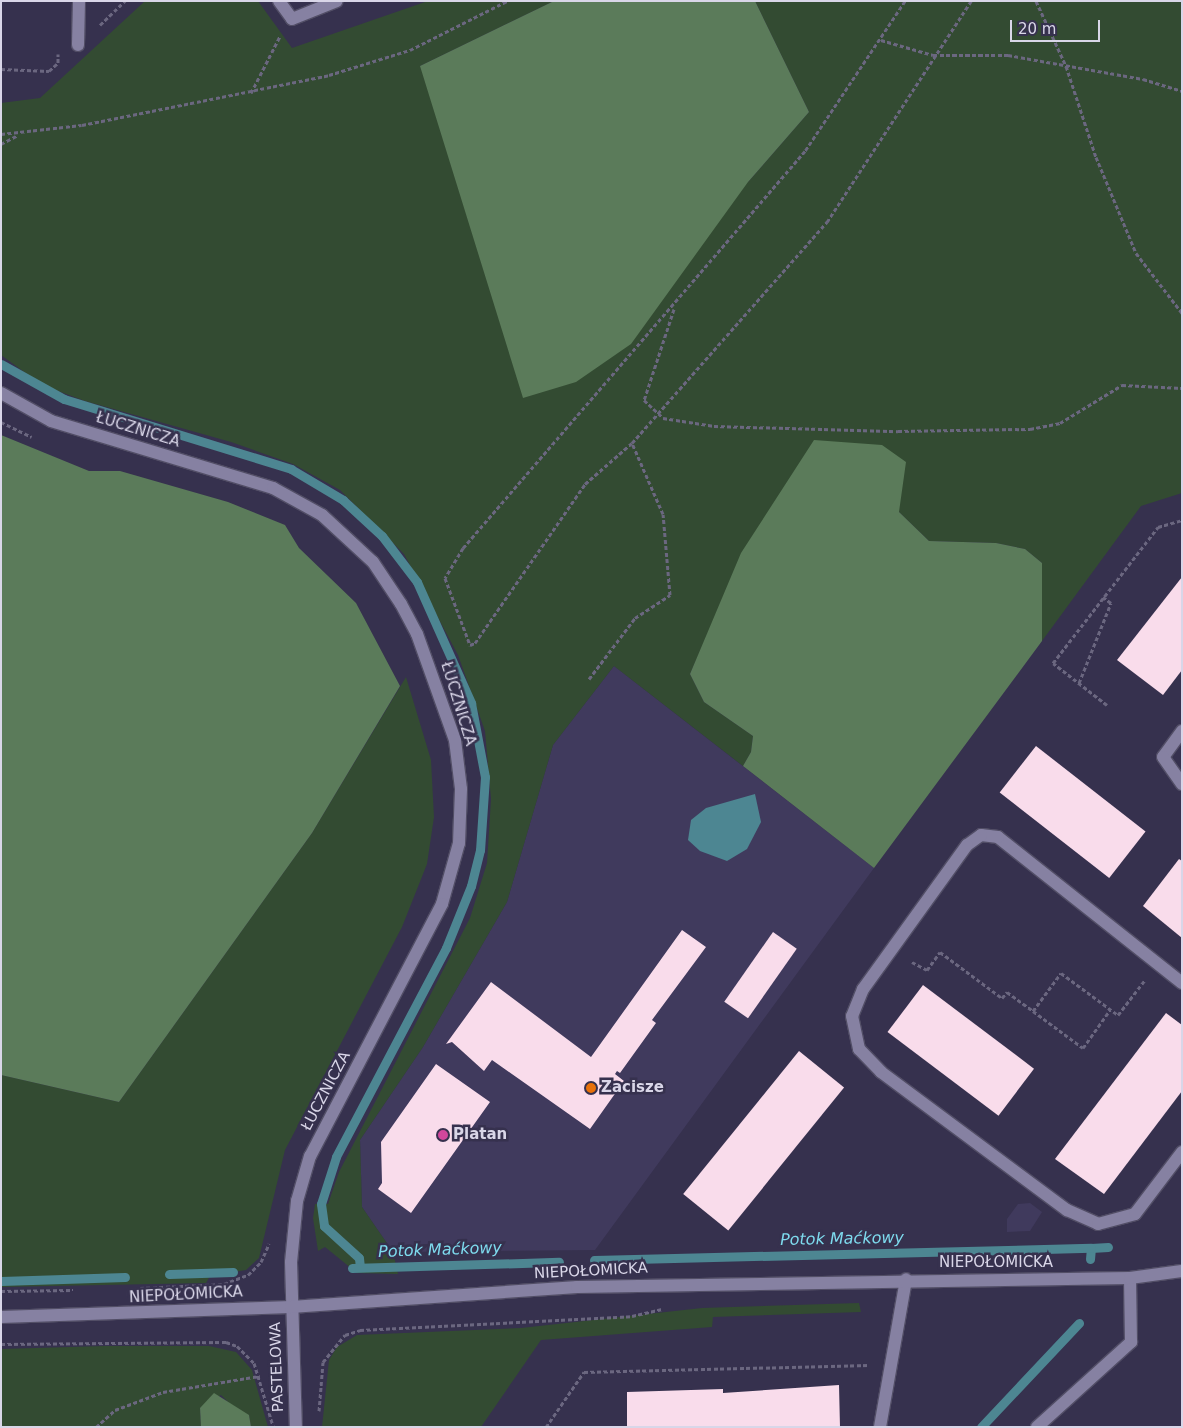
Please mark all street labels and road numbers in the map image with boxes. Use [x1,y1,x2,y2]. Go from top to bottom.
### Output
street label: ŁUCZNICZA [94,409,182,451]
street label: ŁUCZNICZA [437,660,479,748]
street label: ŁUCZNICZA [298,1048,354,1134]
street label: NIEPOŁOMICKA [939,1254,1053,1272]
street label: NIEPOŁOMICKA [534,1259,648,1283]
street label: NIEPOŁOMICKA [129,1283,243,1307]
street label: PASTELOWA [266,1322,288,1412]

